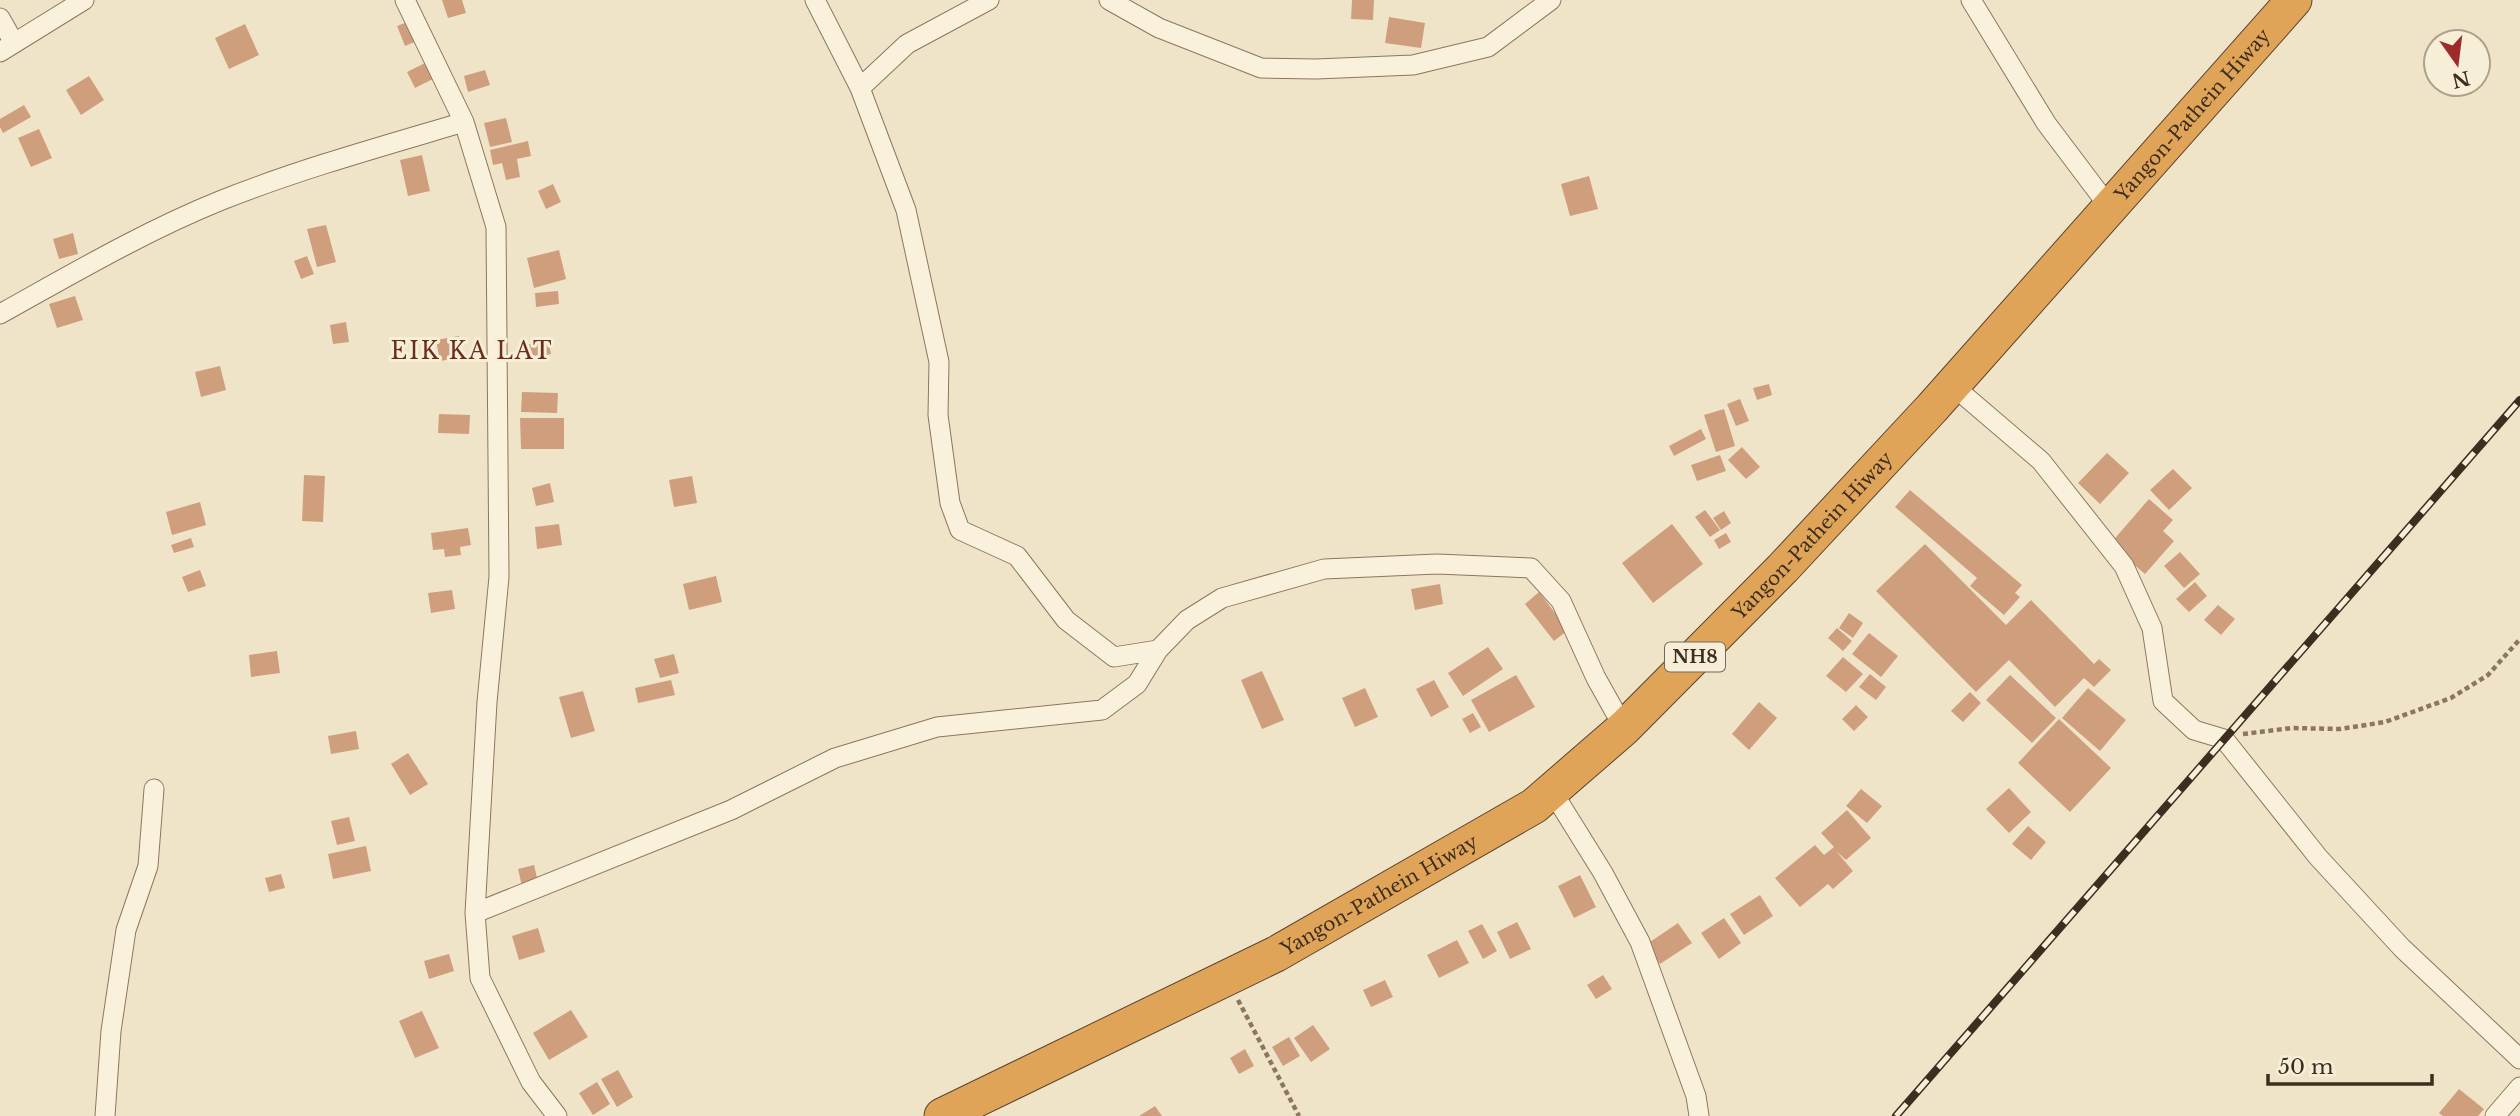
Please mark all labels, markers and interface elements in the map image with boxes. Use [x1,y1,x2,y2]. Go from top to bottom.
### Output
street label: Yangon-Pathein Hiway [2109,24,2275,207]
north arrow [2422,28,2492,98]
text: N [2449,66,2472,92]
district label: EIK KA LAT [391,337,553,365]
street label: Yangon-Pathein Hiway [1726,447,1897,625]
road number: NH8 [1665,642,1725,672]
street label: Yangon-Pathein Hiway [1276,829,1481,961]
scale bar [2268,1042,2432,1086]
text: 50 m [2278,1054,2334,1080]

